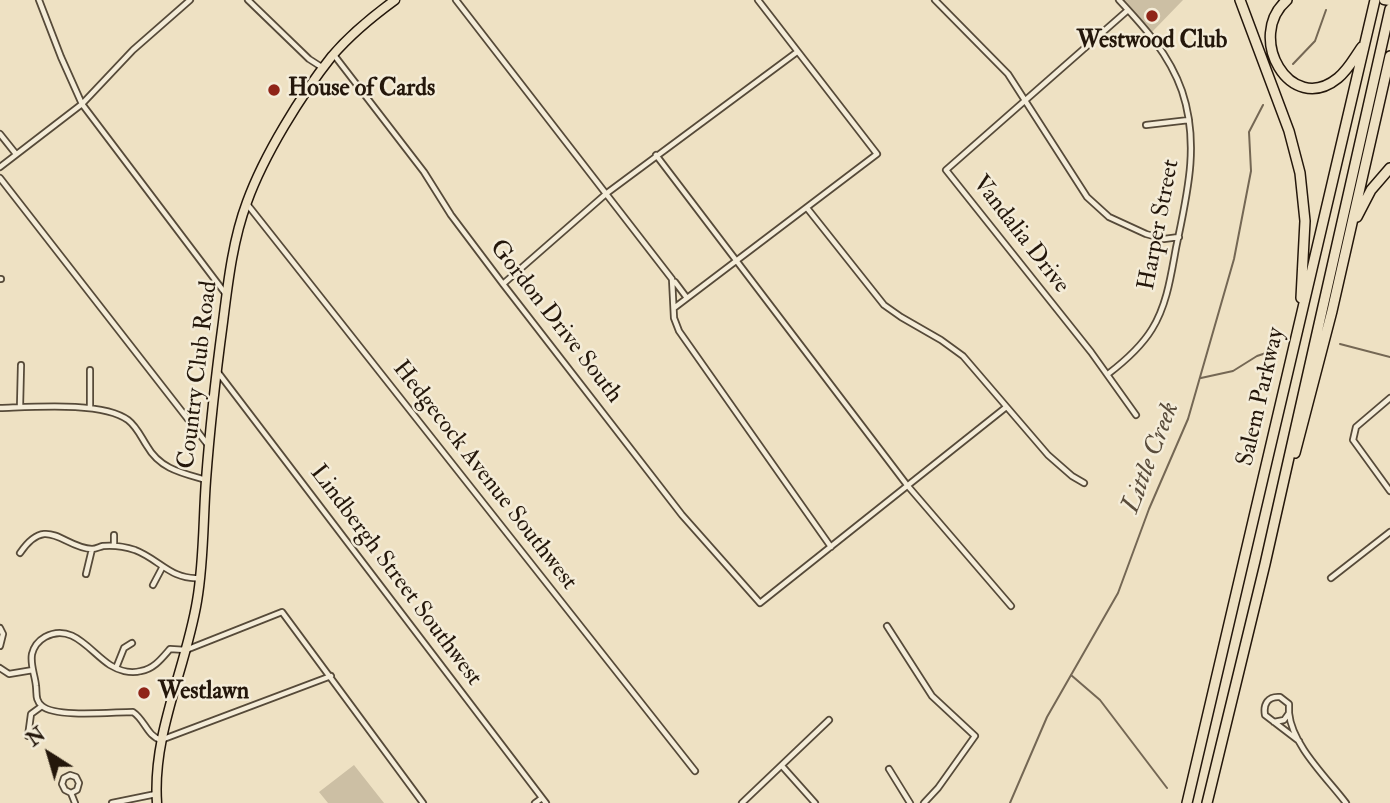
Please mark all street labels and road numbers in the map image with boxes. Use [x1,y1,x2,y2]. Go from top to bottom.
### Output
street label: Harper Street [1133,157,1187,293]
street label: Vandalia Drive [965,170,1075,300]
street label: Gordon Drive South [482,235,628,409]
street label: Country Club Road [173,279,225,471]
street label: Salem Parkway [1232,325,1292,469]
street label: Hedgecock Avenue Southwest [386,356,582,596]
street label: Lindbergh Street Southwest [303,460,487,692]

